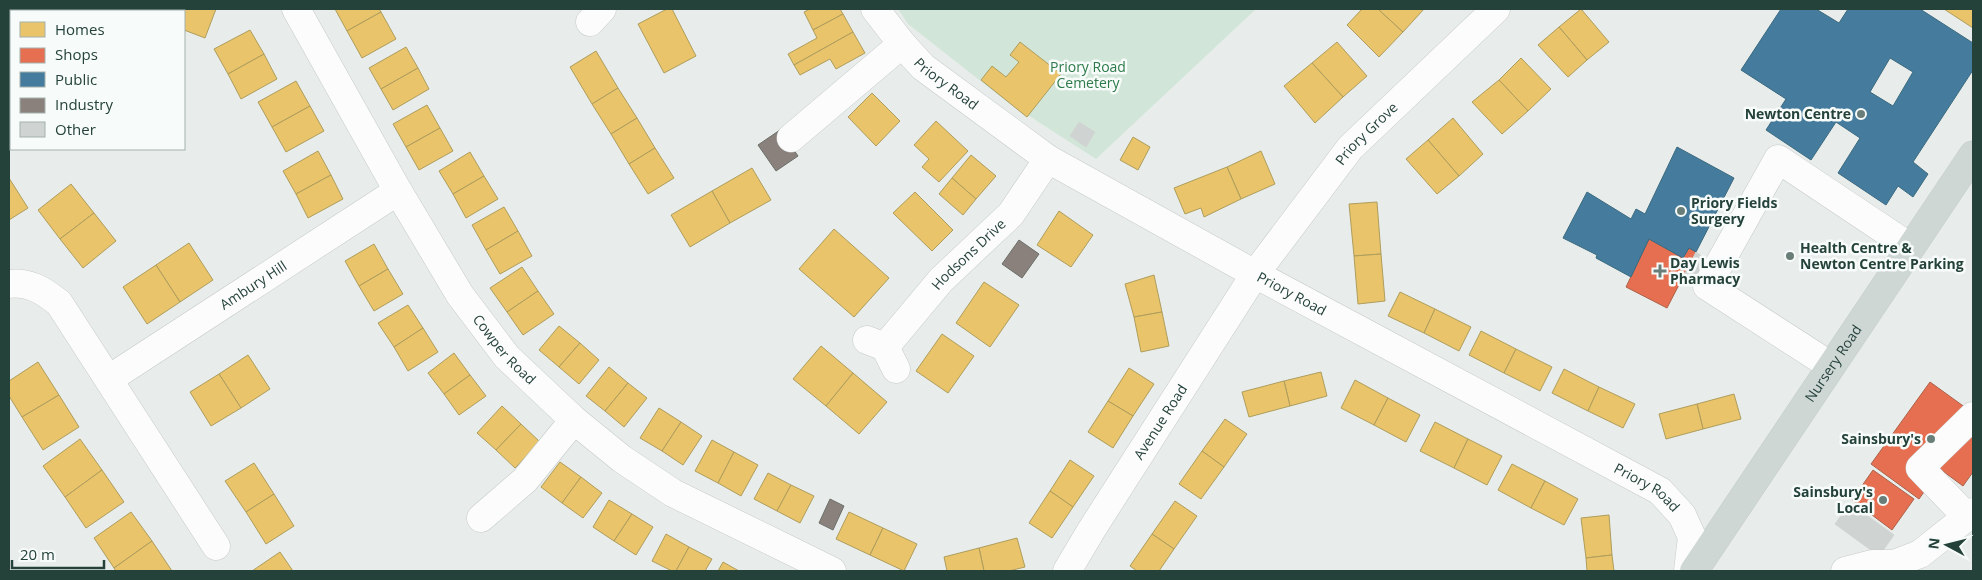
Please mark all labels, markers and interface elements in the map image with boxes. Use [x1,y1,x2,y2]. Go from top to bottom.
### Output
legend [10,10,185,150]
text: Homes [55,19,105,39]
text: Shops [55,44,98,64]
street label: Priory Road [910,53,983,114]
park label: Priory Road Cemetery [1050,57,1126,92]
text: Public [55,69,97,89]
text: Industry [55,94,113,114]
street label: Priory Grove [1330,98,1402,169]
place label: Newton Centre [1745,104,1851,123]
marker: Newton Centre [1855,108,1867,120]
text: Other [55,119,96,139]
place label: Priory Fields Surgery [1691,193,1777,228]
marker: Priory Fields Surgery [1675,205,1687,217]
street label: Hodsons Drive [927,214,1009,294]
place label: Health Centre & Newton Centre Parking [1800,238,1964,273]
marker: Health Centre & Newton Centre Parking [1784,250,1796,262]
place label: Day Lewis Pharmacy [1670,253,1740,288]
street label: Ambury Hill [216,256,290,314]
marker: Day Lewis Pharmacy [1654,265,1666,277]
street label: Priory Road [1254,267,1330,320]
street label: Cowper Road [469,310,540,388]
street label: Nursery Road [1800,321,1866,405]
street label: Avenue Road [1129,380,1191,463]
place label: Sainsbury's [1841,429,1921,448]
marker: Sainsbury's [1925,433,1937,445]
street label: Priory Road [1611,458,1684,516]
place label: Sainsbury's Local [1793,482,1873,517]
marker: Sainsbury's Local [1877,494,1889,506]
north arrow [1922,520,1972,570]
text: N [1923,537,1944,550]
scale bar [12,538,105,570]
text: 20 m [20,544,55,564]

